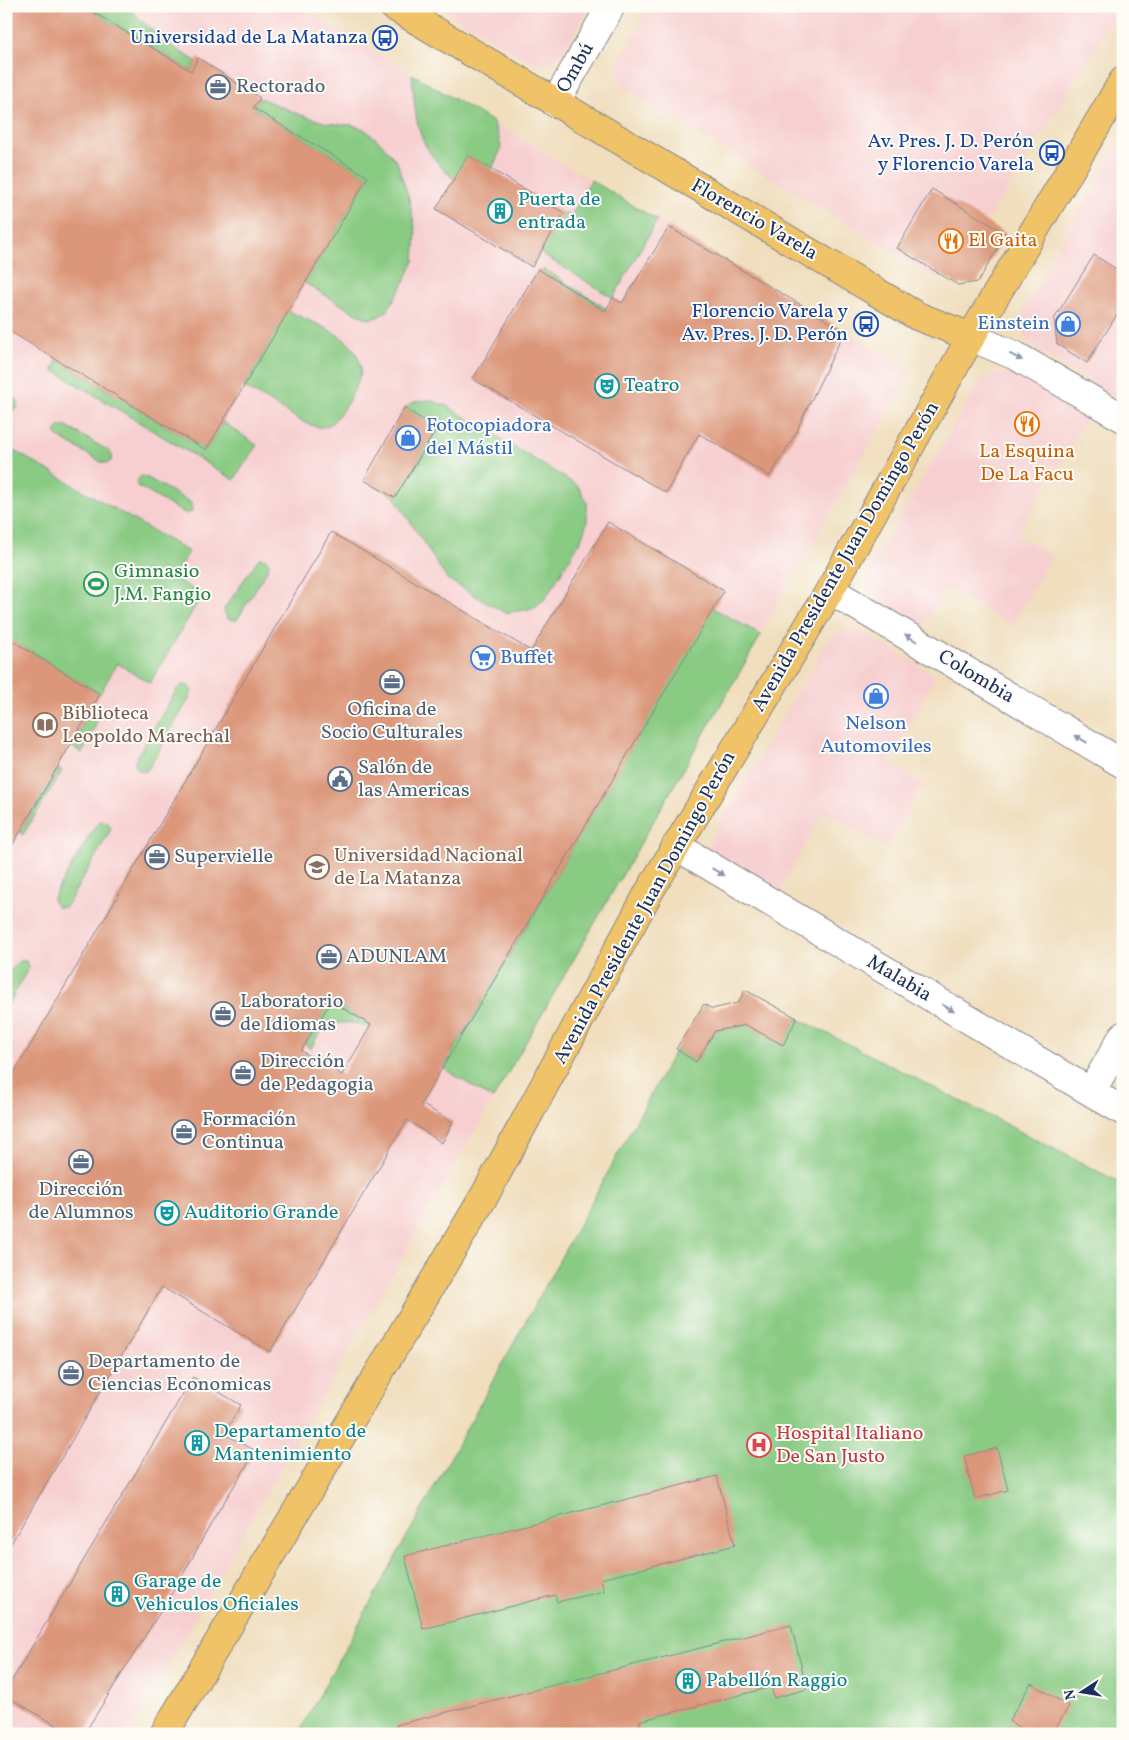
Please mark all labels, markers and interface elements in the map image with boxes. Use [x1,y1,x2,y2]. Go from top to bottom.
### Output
place label: Universidad de La Matanza [130,24,368,52]
bus stop icon: Universidad de La Matanza [372,25,398,51]
street label: Ombú [550,37,602,99]
place label: Rectorado [236,73,325,101]
office icon: Rectorado [205,74,231,100]
place label: Av. Pres. J. D. Perón y Florencio Varela [868,128,1034,179]
bus stop icon: Av. Pres. J. D. Perón y Florencio Varela [1039,140,1065,166]
street label: Florencio Varela [685,172,823,268]
place label: Puerta de entrada [518,186,601,237]
building icon: Puerta de entrada [487,198,513,224]
place label: El Gaita [968,227,1038,255]
restaurant icon: El Gaita [938,228,964,254]
place label: Florencio Varela y Av. Pres. J. D. Perón [682,298,848,349]
place label: Einstein [977,310,1050,338]
bus stop icon: Florencio Varela y Av. Pres. J. D. Perón [853,311,879,337]
shop icon: Einstein [1055,311,1081,337]
one-way arrow [1009,353,1023,361]
place label: Teatro [624,372,679,400]
theatre icon: Teatro [594,373,620,399]
street label: Avenida Presidente Juan Domingo Perón [745,397,947,717]
restaurant icon: La Esquina De La Facu [1014,411,1040,437]
place label: Fotocopiadora del Mástil [426,412,552,463]
shop icon: Fotocopiadora del Mástil [395,425,421,451]
place label: La Esquina De La Facu [979,438,1075,489]
place label: Gimnasio J.M. Fangio [114,558,211,609]
sports icon: Gimnasio J.M. Fangio [83,571,109,597]
one-way arrow [905,634,918,643]
street label: Colombia [932,643,1020,711]
place label: Buffet [500,644,554,672]
supermarket icon: Buffet [470,645,496,671]
office icon: Oficina de Socio Culturales [379,669,405,695]
shop icon: Nelson Automoviles [863,683,889,709]
place label: Oficina de Socio Culturales [321,696,463,747]
place label: Biblioteca Leopoldo Marechal [62,700,230,751]
place label: Nelson Automoviles [820,710,932,761]
library icon: Biblioteca Leopoldo Marechal [32,712,58,738]
one-way arrow [1074,735,1087,744]
street label: Avenida Presidente Juan Domingo Perón [547,746,743,1070]
place label: Salón de las Americas [358,754,470,805]
public building icon: Salón de las Americas [327,766,353,792]
place label: Universidad Nacional de La Matanza [334,842,523,893]
place label: Supervielle [174,843,273,871]
office icon: Supervielle [144,844,170,870]
school or university icon: Universidad Nacional de La Matanza [304,854,330,880]
one-way arrow [711,867,724,876]
place label: ADUNLAM [346,943,447,971]
office icon: ADUNLAM [316,944,342,970]
street label: Malabia [861,949,937,1009]
place label: Laboratorio de Idiomas [240,988,343,1039]
office icon: Laboratorio de Idiomas [210,1001,236,1027]
one-way arrow [941,1003,955,1012]
place label: Dirección de Pedagogia [260,1048,374,1099]
office icon: Dirección de Pedagogia [230,1060,256,1086]
place label: Formación Continua [202,1106,296,1157]
office icon: Formación Continua [171,1119,197,1145]
office icon: Dirección de Alumnos [68,1149,94,1175]
place label: Dirección de Alumnos [29,1176,133,1227]
place label: Auditorio Grande [184,1199,338,1227]
theatre icon: Auditorio Grande [154,1200,180,1226]
place label: Departamento de Ciencias Economicas [88,1348,271,1399]
office icon: Departamento de Ciencias Economicas [58,1360,84,1386]
place label: Departamento de Mantenimiento [214,1418,366,1469]
place label: Hospital Italiano De San Justo [776,1420,923,1471]
building icon: Departamento de Mantenimiento [184,1430,210,1456]
hospital icon: Hospital Italiano De San Justo [746,1432,772,1458]
place label: Garage de Vehiculos Oficiales [134,1568,299,1619]
building icon: Garage de Vehiculos Oficiales [104,1581,130,1607]
place label: Pabellón Raggio [706,1667,847,1695]
building icon: Pabellón Raggio [675,1668,701,1694]
north arrow [1056,1668,1106,1718]
text: N [1060,1687,1081,1701]

